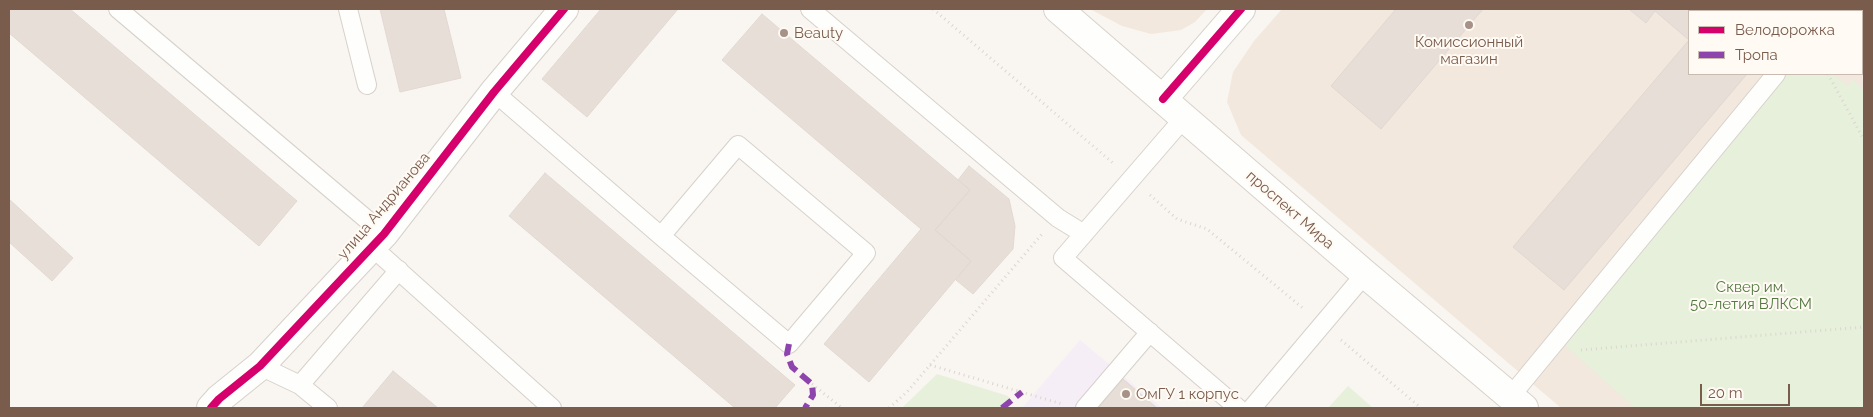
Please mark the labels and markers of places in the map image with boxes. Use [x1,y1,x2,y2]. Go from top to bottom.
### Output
marker: Комиссионный магазин [1463,19,1475,31]
place label: Beauty [794,24,843,42]
marker: Beauty [778,27,790,39]
place label: Комиссионный магазин [1415,33,1523,68]
place label: ОмГУ 1 корпус [1136,385,1239,403]
marker: ОмГУ 1 корпус [1120,388,1132,400]

